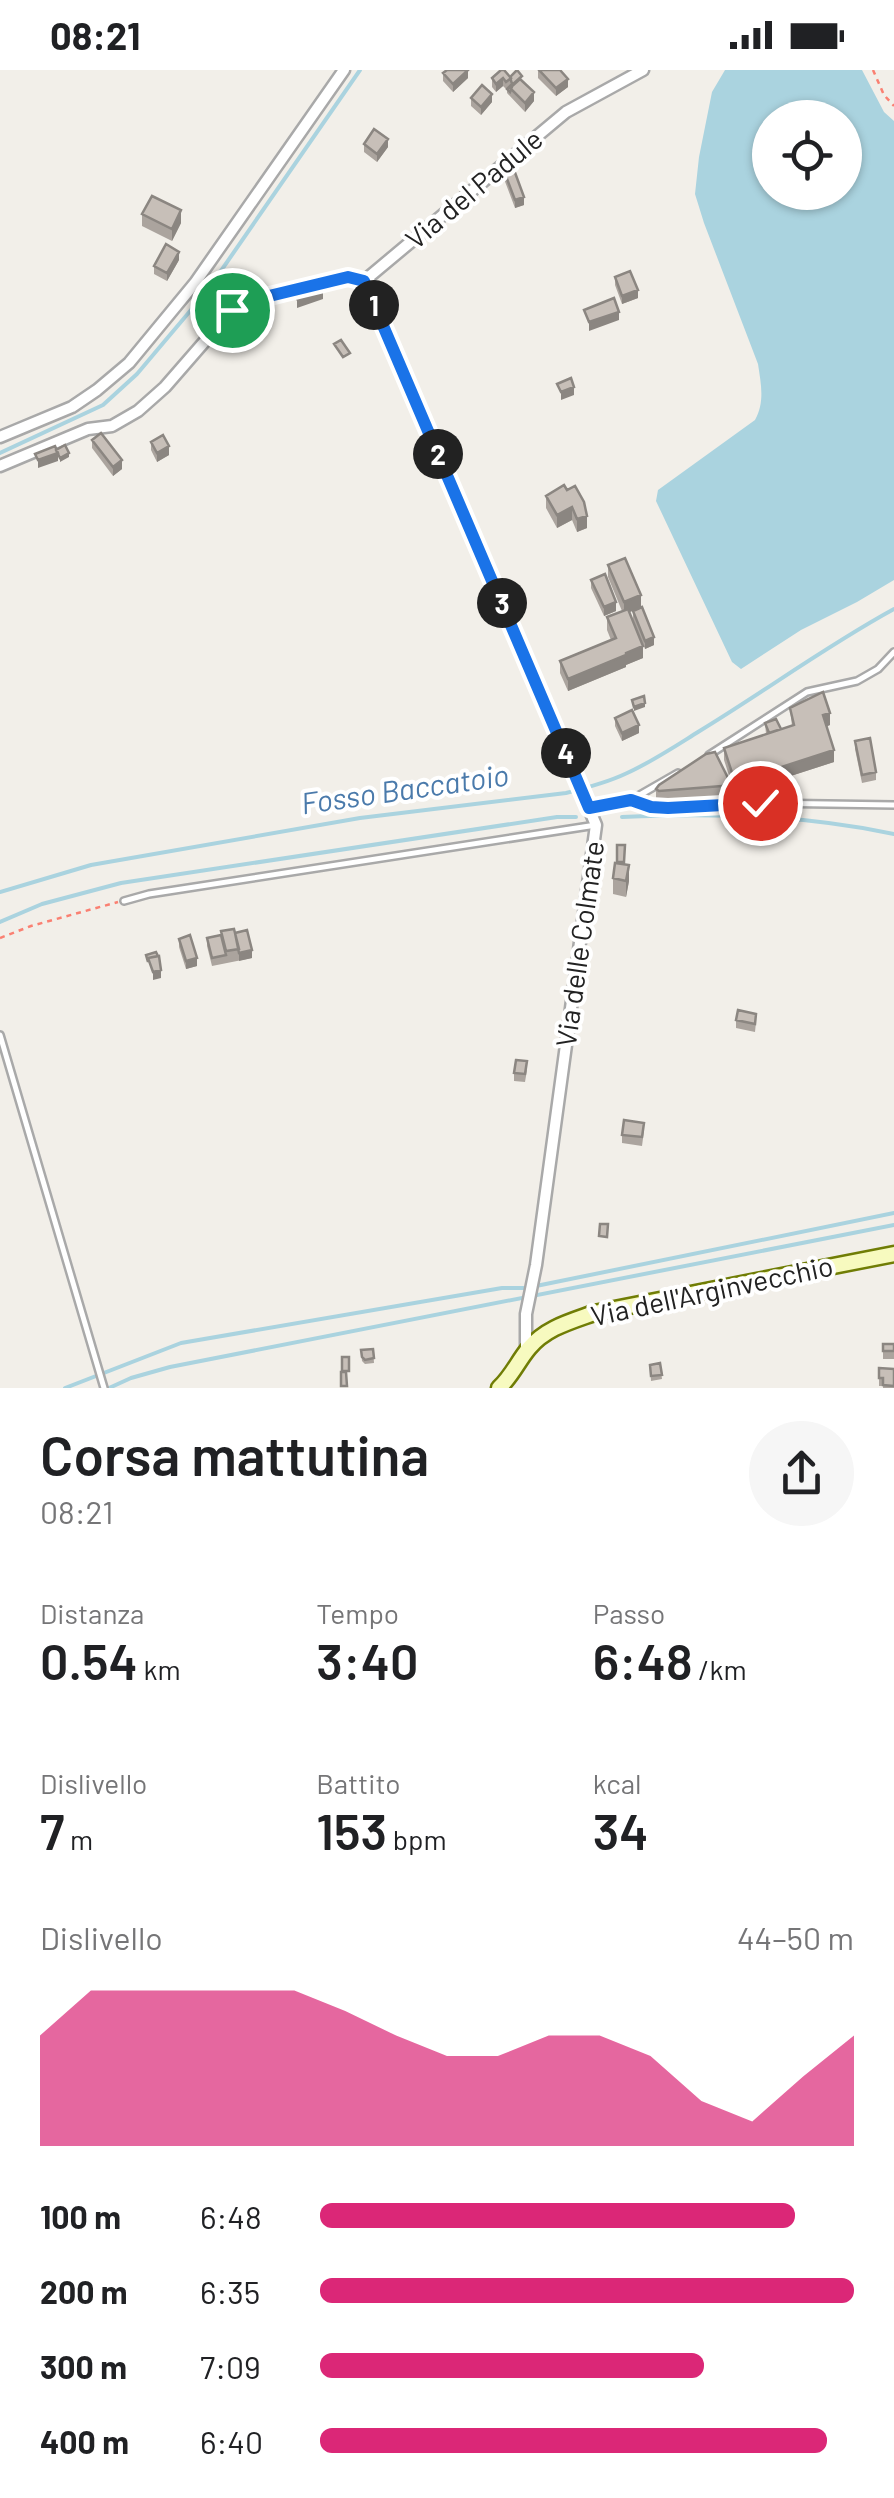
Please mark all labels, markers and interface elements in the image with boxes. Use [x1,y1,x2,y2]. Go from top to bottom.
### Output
text: 08:21 [50,12,141,58]
map controls [752,100,862,210]
button: locate [752,100,862,210]
street label: Via del Padule [398,121,549,255]
pin [190,268,275,353]
pin: 1 [349,280,399,330]
icon: arrive [205,283,260,338]
text: 1 [369,288,379,322]
pin: 2 [413,429,463,479]
text: 2 [430,437,446,471]
pin: 3 [477,578,527,628]
text: 3 [494,586,510,620]
pin: 4 [541,728,591,778]
text: 4 [558,736,574,770]
water label: Fosso Baccatoio [299,756,511,820]
pin [718,761,803,846]
icon: check [733,776,788,831]
street label: Via delle Colmate [548,839,610,1049]
street label: Via dell'Arginvecchio [588,1248,836,1332]
text: Corsa mattutina [40,1421,429,1487]
button: share [749,1421,854,1526]
text: 08:21 [40,1492,114,1530]
text: Distanza [40,1596,144,1630]
text: Tempo [316,1596,399,1630]
text: Passo [593,1596,665,1630]
text: 0.54 [40,1630,138,1690]
text: 3:40 [316,1630,418,1690]
text: 6:48 [593,1630,693,1690]
text: km [138,1652,181,1686]
text: /km [693,1652,747,1686]
text: Dislivello [40,1766,147,1800]
text: Battito [316,1766,400,1800]
text: kcal [593,1766,641,1800]
text: 7 [40,1800,64,1860]
text: 153 [316,1800,387,1860]
text: 34 [593,1800,648,1860]
text: m [64,1822,93,1856]
text: bpm [387,1822,447,1856]
text: Dislivello [40,1918,163,1956]
text: 44–50 m [737,1918,854,1956]
text: 100 m [40,2197,121,2235]
text: 6:48 [200,2197,262,2235]
text: 200 m [40,2272,128,2310]
text: 6:35 [200,2272,260,2310]
text: 300 m [40,2347,127,2385]
text: 7:09 [200,2347,261,2385]
text: 400 m [40,2422,129,2460]
text: 6:40 [200,2422,263,2460]

